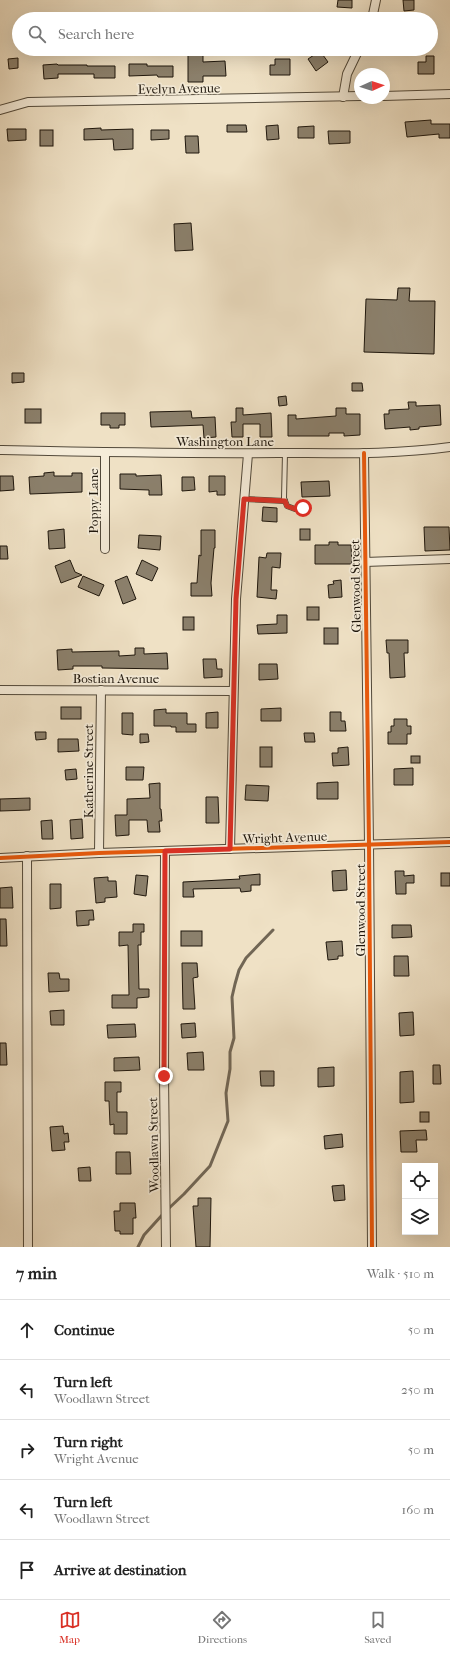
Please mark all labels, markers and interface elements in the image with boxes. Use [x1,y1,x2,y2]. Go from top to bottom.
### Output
search box [12,12,438,56]
icon: search [26,23,48,45]
text: Search here [58,25,134,43]
north arrow [354,68,390,104]
street label: Evelyn Avenue [137,80,221,97]
street label: Washington Lane [175,434,274,449]
street label: Poppy Lane [86,468,101,534]
route start [294,499,312,517]
street label: Glenwood Street [347,539,364,633]
street label: Bostian Avenue [73,671,160,686]
street label: Katherine Street [81,723,96,818]
street label: Wright Avenue [241,829,328,847]
street label: Glenwood Street [353,863,368,957]
route end [155,1067,173,1085]
street label: Woodlawn Street [145,1097,162,1194]
map controls [402,1163,438,1235]
button: locate [402,1163,438,1199]
button: layers [402,1199,438,1235]
text: 7 min [16,1263,57,1283]
text: Walk · 510 m [367,1266,434,1281]
icon: ahead [16,1319,38,1341]
text: Continue [54,1321,114,1339]
text: 50 m [408,1322,434,1337]
text: Turn left [54,1373,112,1391]
icon: left [16,1379,38,1401]
text: 250 m [401,1382,434,1397]
text: Woodlawn Street [54,1391,150,1406]
text: Turn right [54,1433,123,1451]
icon: right [16,1439,38,1461]
text: 50 m [408,1442,434,1457]
text: Wright Avenue [54,1451,139,1466]
text: Turn left [54,1493,112,1511]
icon: left [16,1499,38,1521]
text: 160 m [402,1502,434,1517]
text: Woodlawn Street [54,1511,150,1526]
icon: arrive [16,1559,38,1581]
text: Arrive at destination [54,1561,186,1579]
tab: Map [59,1609,81,1646]
tab: Directions [198,1609,247,1646]
tab: Saved [364,1609,391,1646]

